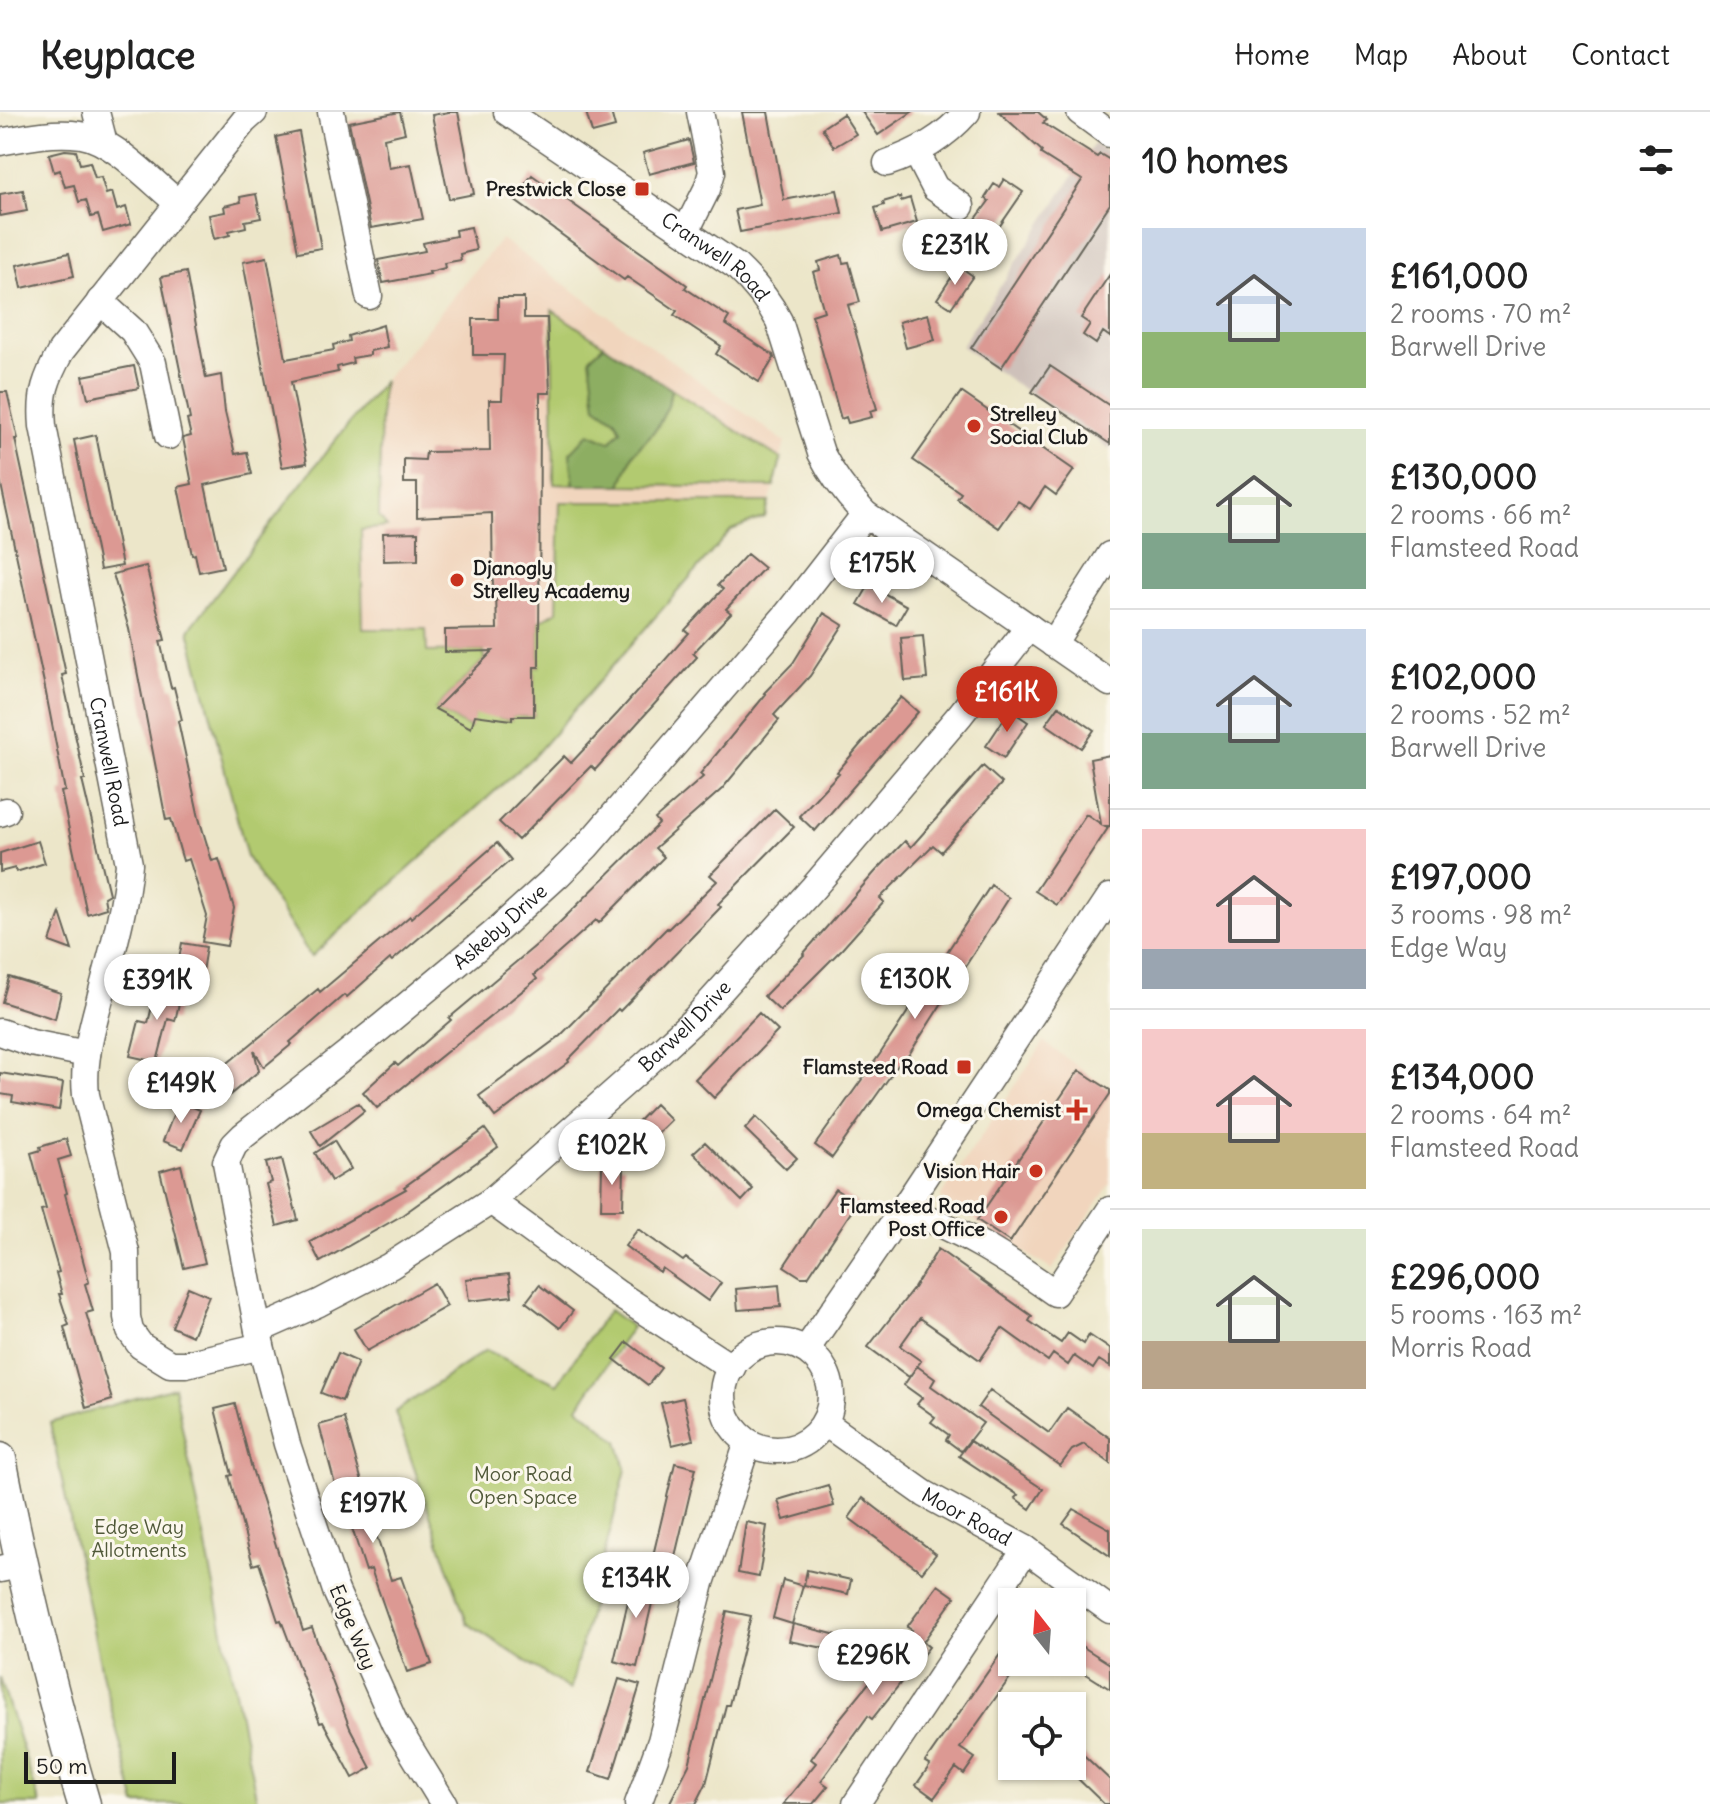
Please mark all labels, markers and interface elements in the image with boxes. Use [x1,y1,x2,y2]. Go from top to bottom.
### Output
text: Keyplace [40,32,195,79]
text: Home [1234,37,1310,73]
text: Map [1354,37,1408,73]
text: About [1452,37,1527,73]
text: Contact [1571,37,1670,73]
icon: filters [1634,138,1678,182]
text: 10 homes [1142,139,1288,182]
place label: Prestwick Close [486,176,626,201]
marker: Prestwick Close [633,180,651,198]
street label: Cranwell Road [657,206,776,306]
pin: £231K [899,219,1011,287]
text: £231K [920,228,990,261]
text: £161,000 [1390,254,1529,297]
icon: home [1206,260,1302,356]
text: 2 rooms · 70 m² [1390,297,1571,330]
text: Barwell Drive [1390,330,1546,363]
place label: Strelley Social Club [990,401,1088,449]
marker: Strelley Social Club [965,417,983,435]
text: £130,000 [1390,455,1537,498]
icon: home [1206,461,1302,557]
text: 2 rooms · 66 m² [1390,498,1572,531]
text: Flamsteed Road [1390,531,1579,564]
pin: £175K [826,537,938,605]
text: £175K [848,546,916,579]
place label: Djanogly Strelley Academy [473,555,630,603]
marker: Djanogly Strelley Academy [448,571,466,589]
text: £102,000 [1390,655,1537,698]
icon: home [1206,661,1302,757]
pin: £161K [951,666,1063,734]
text: £161K [974,675,1040,708]
street label: Cranwell Road [84,695,134,828]
text: 2 rooms · 52 m² [1390,698,1571,731]
text: Barwell Drive [1390,731,1546,764]
text: £197,000 [1390,855,1532,898]
icon: home [1206,861,1302,957]
street label: Askeby Drive [447,878,552,974]
text: 3 rooms · 98 m² [1390,898,1572,931]
text: Edge Way [1390,931,1507,964]
pin: £130K [859,953,971,1021]
pin: £391K [101,954,213,1022]
text: £130K [879,962,951,995]
text: £391K [122,963,192,996]
street label: Barwell Drive [633,975,736,1077]
place label: Flamsteed Road [803,1054,948,1079]
text: £134,000 [1390,1055,1535,1098]
pin: £149K [125,1057,237,1125]
marker: Flamsteed Road [955,1058,973,1076]
icon: home [1206,1061,1302,1157]
text: £149K [146,1066,216,1099]
place label: Omega Chemist [917,1097,1061,1122]
text: 2 rooms · 64 m² [1390,1098,1572,1131]
marker: Omega Chemist [1068,1101,1086,1119]
pin: £102K [556,1119,668,1187]
text: £102K [576,1128,648,1161]
text: Flamsteed Road [1390,1131,1579,1164]
place label: Vision Hair [923,1158,1021,1183]
marker: Vision Hair [1027,1162,1045,1180]
place label: Flamsteed Road Post Office [840,1193,985,1241]
marker: Flamsteed Road Post Office [992,1208,1010,1226]
text: £296,000 [1390,1255,1540,1298]
icon: home [1206,1261,1302,1357]
text: 5 rooms · 163 m² [1390,1298,1582,1331]
text: Morris Road [1390,1331,1532,1364]
park label: Moor Road Open Space [469,1461,577,1509]
pin: £197K [317,1477,429,1545]
street label: Moor Road [918,1482,1016,1551]
text: £197K [339,1486,407,1519]
park label: Edge Way Allotments [91,1514,187,1562]
pin: £134K [580,1552,692,1620]
text: £134K [601,1561,671,1594]
street label: Edge Way [324,1580,383,1673]
north arrow [998,1588,1086,1676]
map controls [998,1588,1086,1780]
pin: £296K [817,1629,929,1697]
text: £296K [836,1638,910,1671]
button: locate [998,1692,1086,1780]
scale bar [24,1748,176,1784]
text: 50 m [36,1752,88,1780]

